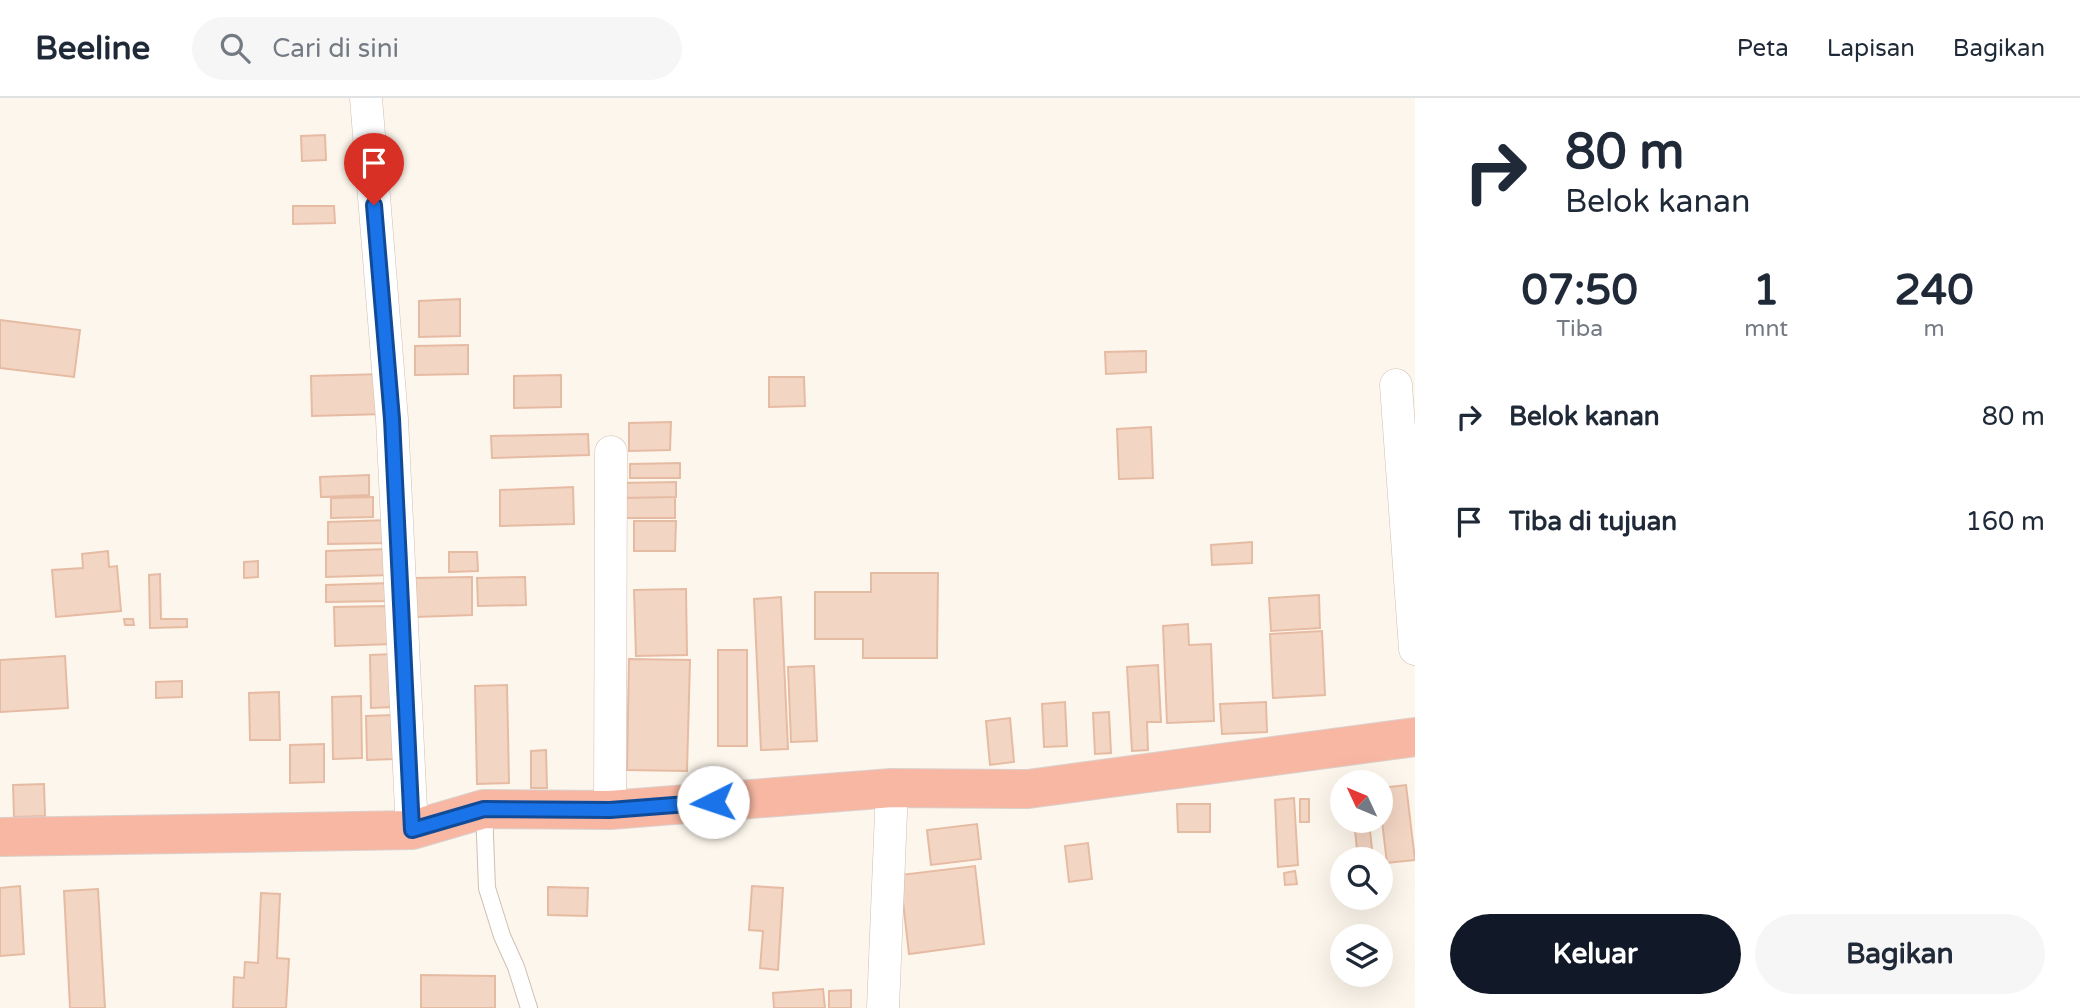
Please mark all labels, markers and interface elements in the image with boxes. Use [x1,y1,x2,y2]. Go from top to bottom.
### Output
search box [192,17,682,80]
text: Beeline [35,29,150,68]
icon: search [216,29,254,67]
text: Cari di sini [272,33,399,64]
text: Peta [1737,34,1789,63]
text: Lapisan [1827,34,1915,63]
text: Bagikan [1953,34,2045,63]
text: 80 m [1565,123,1684,182]
icon: right [1450,126,1541,217]
pin [344,133,404,205]
icon: arrive [355,144,393,182]
text: Belok kanan [1565,183,1750,221]
text: 07:50 [1521,265,1638,316]
text: 1 [1753,265,1779,316]
text: 240 [1894,265,1974,316]
text: Tiba [1556,315,1603,343]
text: mnt [1744,315,1788,343]
text: m [1923,315,1945,343]
icon: right [1450,398,1488,436]
text: Belok kanan [1509,401,1660,432]
text: 80 m [1982,401,2045,432]
icon: arrive [1450,503,1488,541]
text: Tiba di tujuan [1509,506,1677,537]
text: 160 m [1965,506,2045,537]
position arrow [676,765,750,839]
north arrow [1330,770,1393,833]
map controls [1330,770,1393,987]
button: search [1330,847,1393,910]
button: Keluar [1450,914,1741,994]
button: Bagikan [1755,914,2045,994]
button: layers [1330,924,1393,987]

